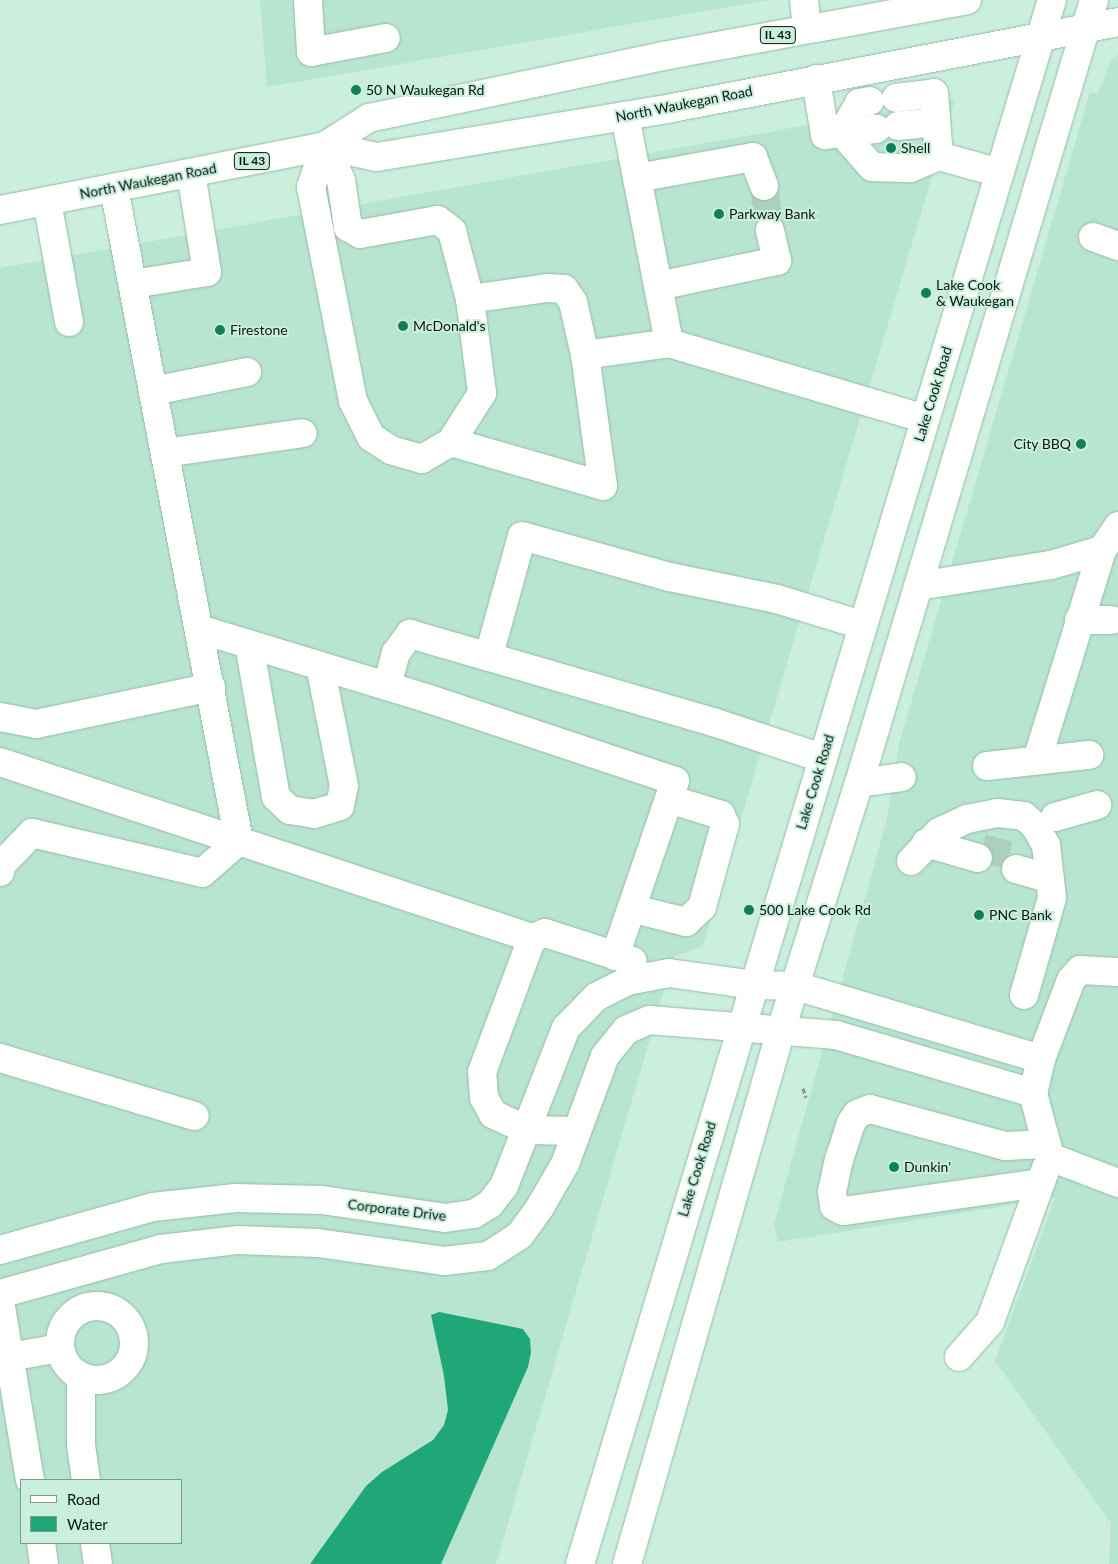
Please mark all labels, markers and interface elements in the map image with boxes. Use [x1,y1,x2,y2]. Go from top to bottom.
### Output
road number: IL 43 [759,26,797,44]
place label: 50 N Waukegan Rd [366,82,485,98]
street label: North Waukegan Road [614,82,754,126]
marker: 50 N Waukegan Rd [350,84,362,96]
place label: Shell [901,140,930,156]
marker: Shell [885,142,897,154]
road number: IL 43 [233,152,271,170]
street label: North Waukegan Road [78,159,218,203]
place label: Parkway Bank [729,206,816,222]
marker: Parkway Bank [713,208,725,220]
place label: Lake Cook & Waukegan [936,277,1014,310]
marker: Lake Cook & Waukegan [920,287,932,299]
place label: McDonald's [413,318,486,334]
marker: McDonald's [397,320,409,332]
place label: Firestone [230,322,288,338]
marker: Firestone [214,324,226,336]
street label: Lake Cook Road [911,344,955,444]
place label: City BBQ [1013,436,1071,452]
marker: City BBQ [1075,438,1087,450]
street label: Lake Cook Road [793,732,837,832]
place label: 500 Lake Cook Rd [759,902,871,918]
marker: 500 Lake Cook Rd [743,904,755,916]
place label: PNC Bank [989,907,1052,923]
marker: PNC Bank [973,909,985,921]
street label: Lake Cook Road [675,1119,719,1219]
place label: Dunkin' [904,1159,951,1175]
marker: Dunkin' [888,1161,900,1173]
street label: Corporate Drive [347,1196,447,1224]
legend [20,1479,182,1544]
text: Road [67,1490,100,1508]
text: Water [67,1515,108,1533]

